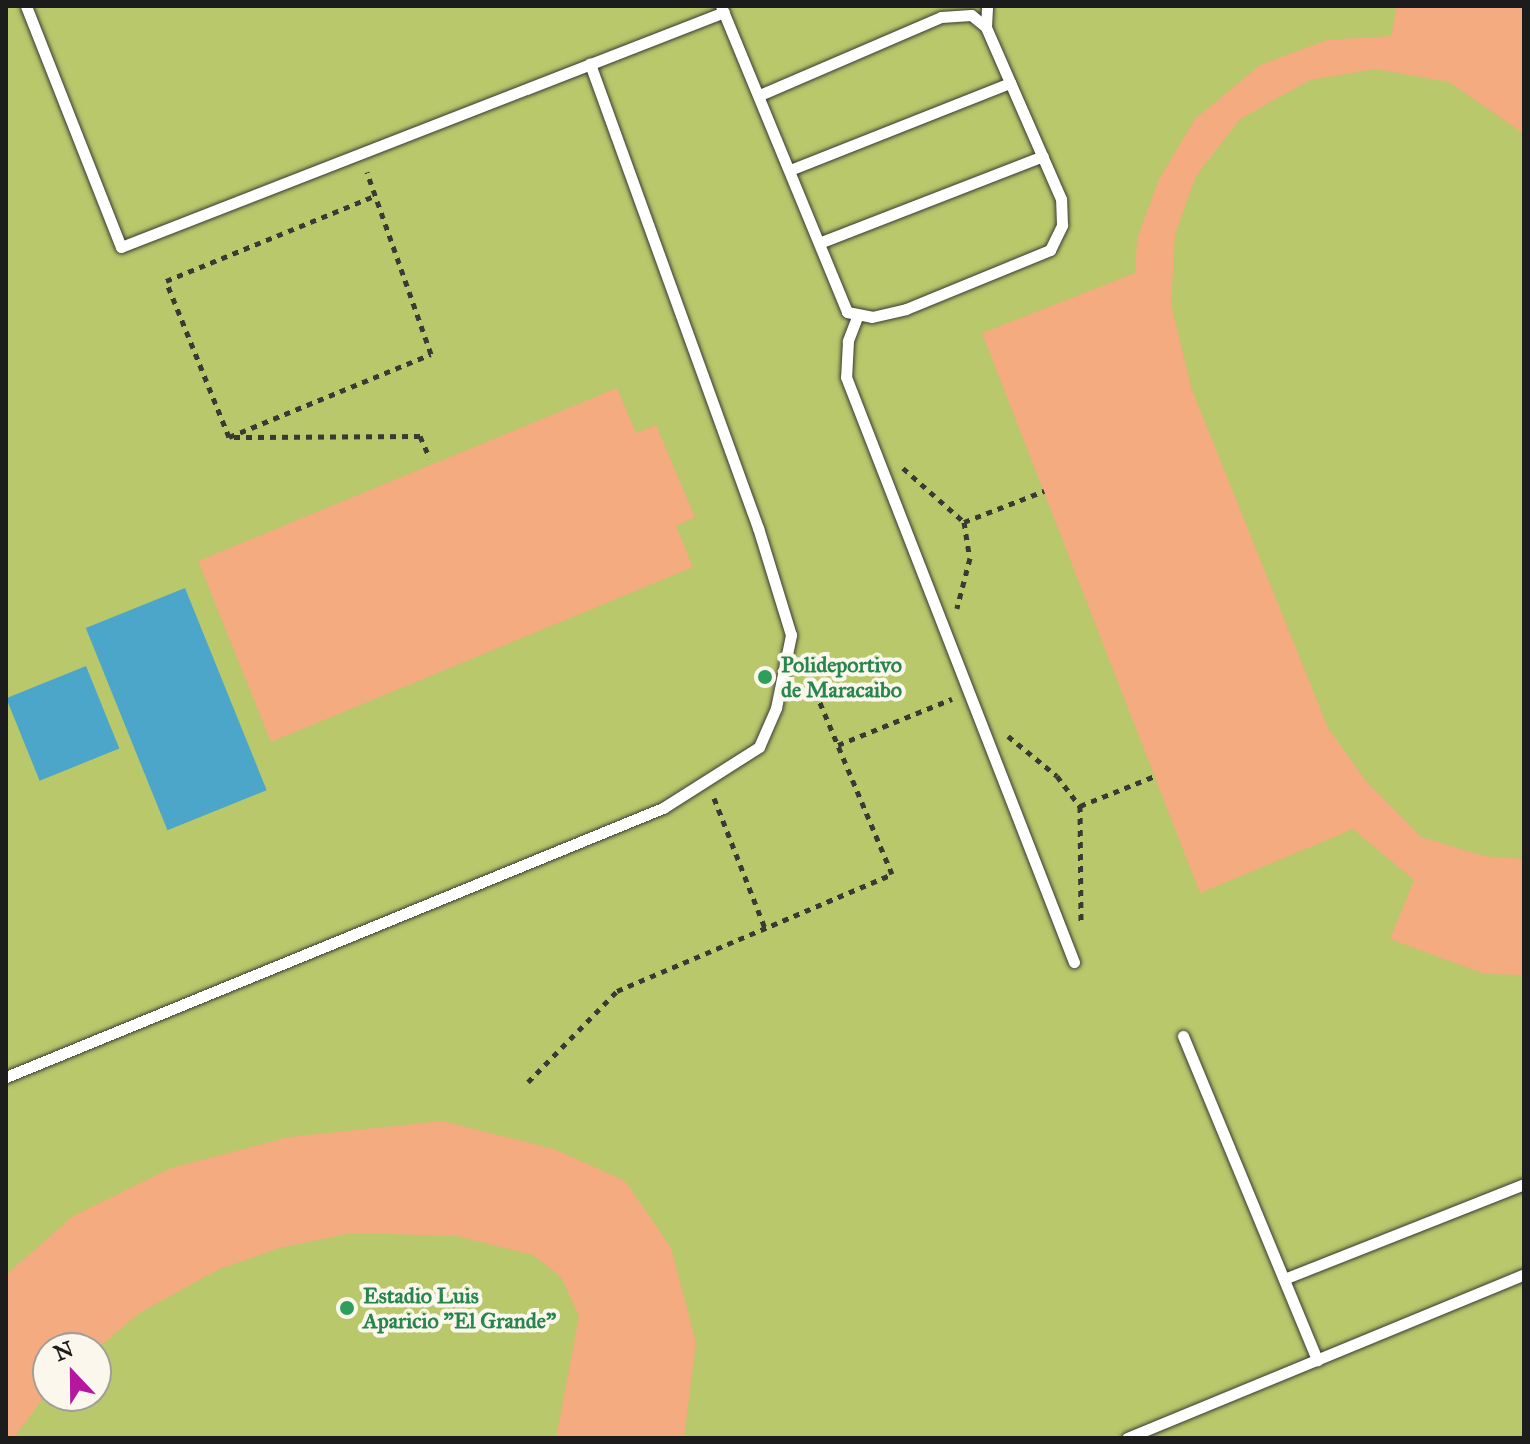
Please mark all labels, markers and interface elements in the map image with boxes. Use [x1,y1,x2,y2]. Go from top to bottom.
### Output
place label: Polideportivo de Maracaibo [781,651,902,702]
marker: Polideportivo de Maracaibo [756,668,774,686]
place label: Estadio Luis Aparicio "El Grande" [363,1282,556,1334]
marker: Estadio Luis Aparicio "El Grande" [338,1299,356,1317]
north arrow [32,1332,112,1412]
text: N [50,1335,77,1367]

